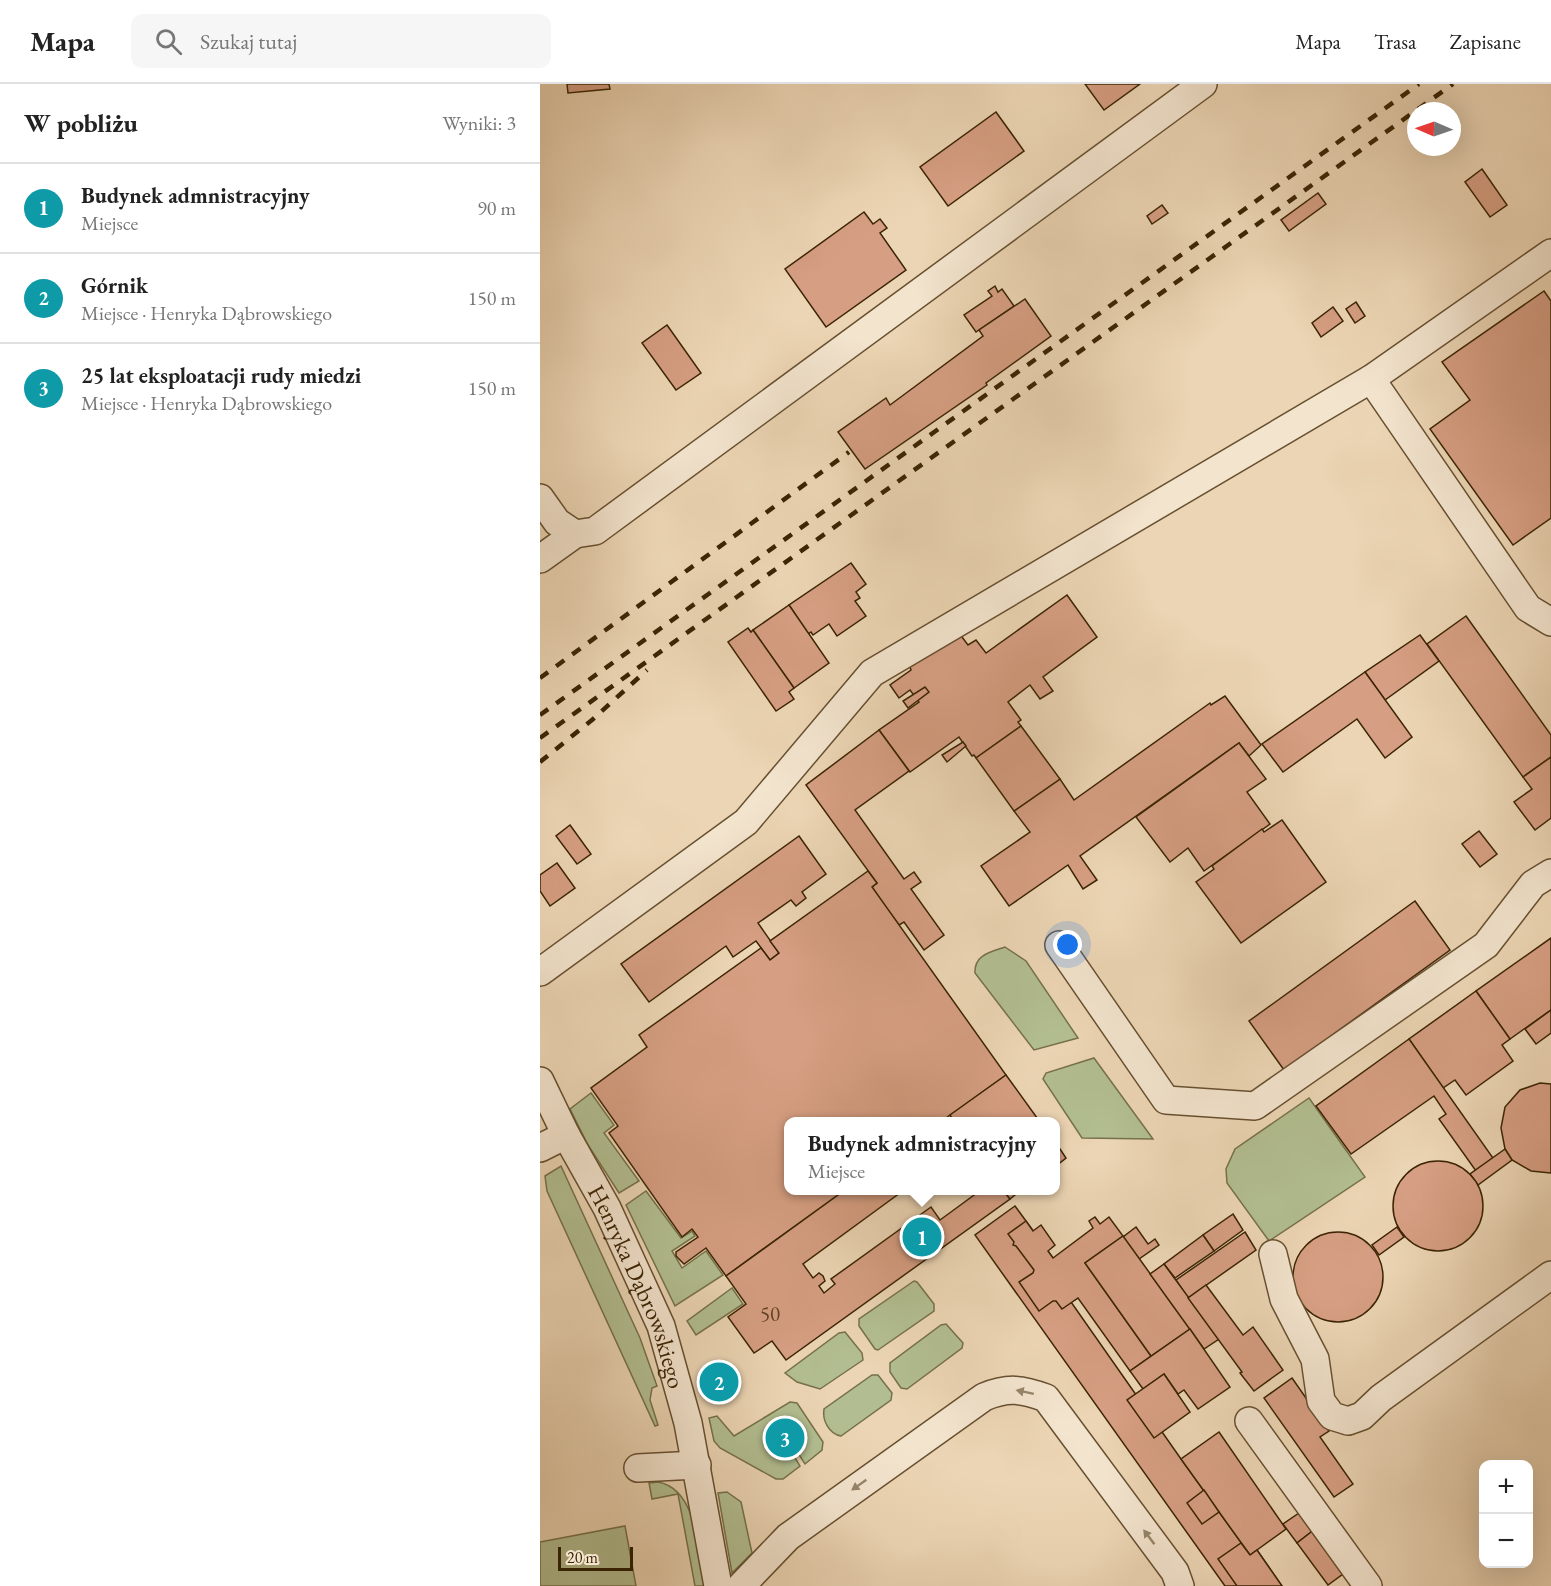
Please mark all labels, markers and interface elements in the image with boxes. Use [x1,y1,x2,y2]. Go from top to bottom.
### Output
search box [131,14,551,68]
text: Mapa [30,23,95,59]
icon: search [152,25,185,58]
text: Szukaj tutaj [200,27,297,56]
text: Mapa [1295,28,1341,55]
text: Trasa [1374,28,1416,55]
text: Zapisane [1449,28,1521,55]
north arrow [1407,102,1461,156]
text: W pobliżu [24,106,138,140]
text: Wyniki: 3 [443,110,516,136]
text: Budynek admnistracyjny [81,181,309,210]
text: 1 [38,195,49,221]
text: 90 m [477,195,516,221]
text: Miejsce [81,210,138,236]
text: Górnik [81,271,148,300]
text: 2 [38,285,49,311]
text: 150 m [468,285,516,311]
text: Miejsce · Henryka Dąbrowskiego [81,300,332,326]
text: 25 lat eksploatacji rudy miedzi [81,361,361,390]
text: 3 [38,375,49,401]
text: 150 m [468,375,516,401]
text: Miejsce · Henryka Dąbrowskiego [81,390,332,416]
your location [1053,930,1082,959]
popup [784,1117,1060,1195]
text: Budynek admnistracyjny [808,1129,1036,1158]
text: Miejsce [808,1158,865,1184]
street label: Henryka Dąbrowskiego [581,1179,693,1392]
pin: 1 [902,1214,941,1260]
house number: 50 [760,1300,780,1327]
pin: 2 [700,1360,738,1404]
one-way arrow [1015,1387,1034,1396]
pin: 3 [766,1416,804,1460]
map controls [1479,1460,1533,1568]
button: + [1479,1460,1533,1514]
one-way arrow [852,1479,868,1491]
button: − [1479,1514,1533,1568]
one-way arrow [1143,1529,1155,1545]
scale bar [558,1544,633,1572]
text: 20 m [567,1547,598,1568]

